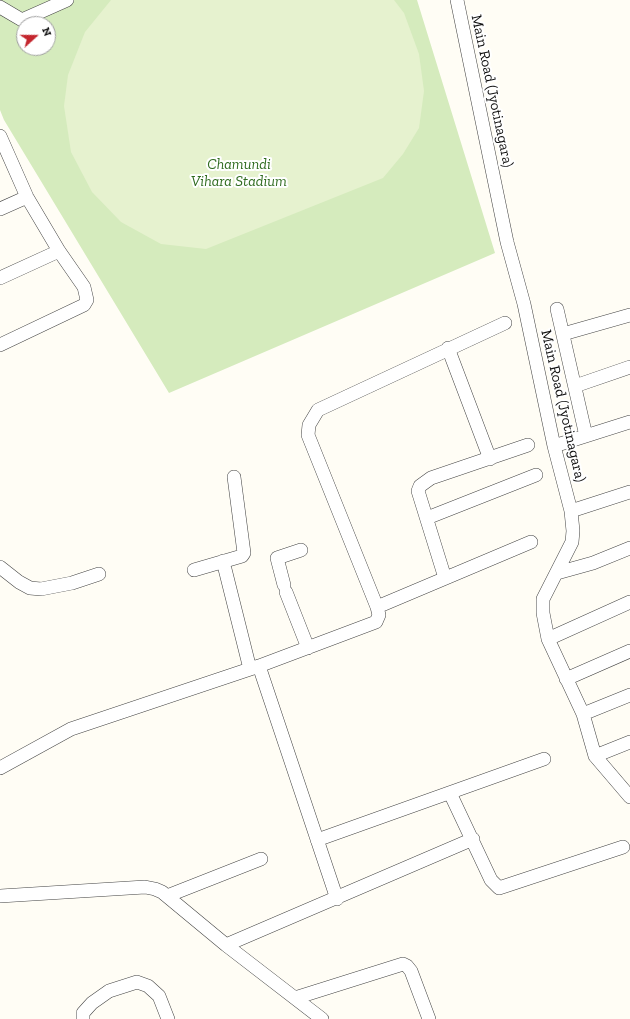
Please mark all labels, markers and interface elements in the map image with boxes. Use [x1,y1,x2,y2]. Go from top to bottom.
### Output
street label: Main Road (Jyotinagara) [467,13,517,169]
north arrow [16,16,56,56]
text: N [39,26,54,38]
park label: Chamundi Vihara Stadium [191,156,287,191]
street label: Main Road (Jyotinagara) [537,328,589,484]

